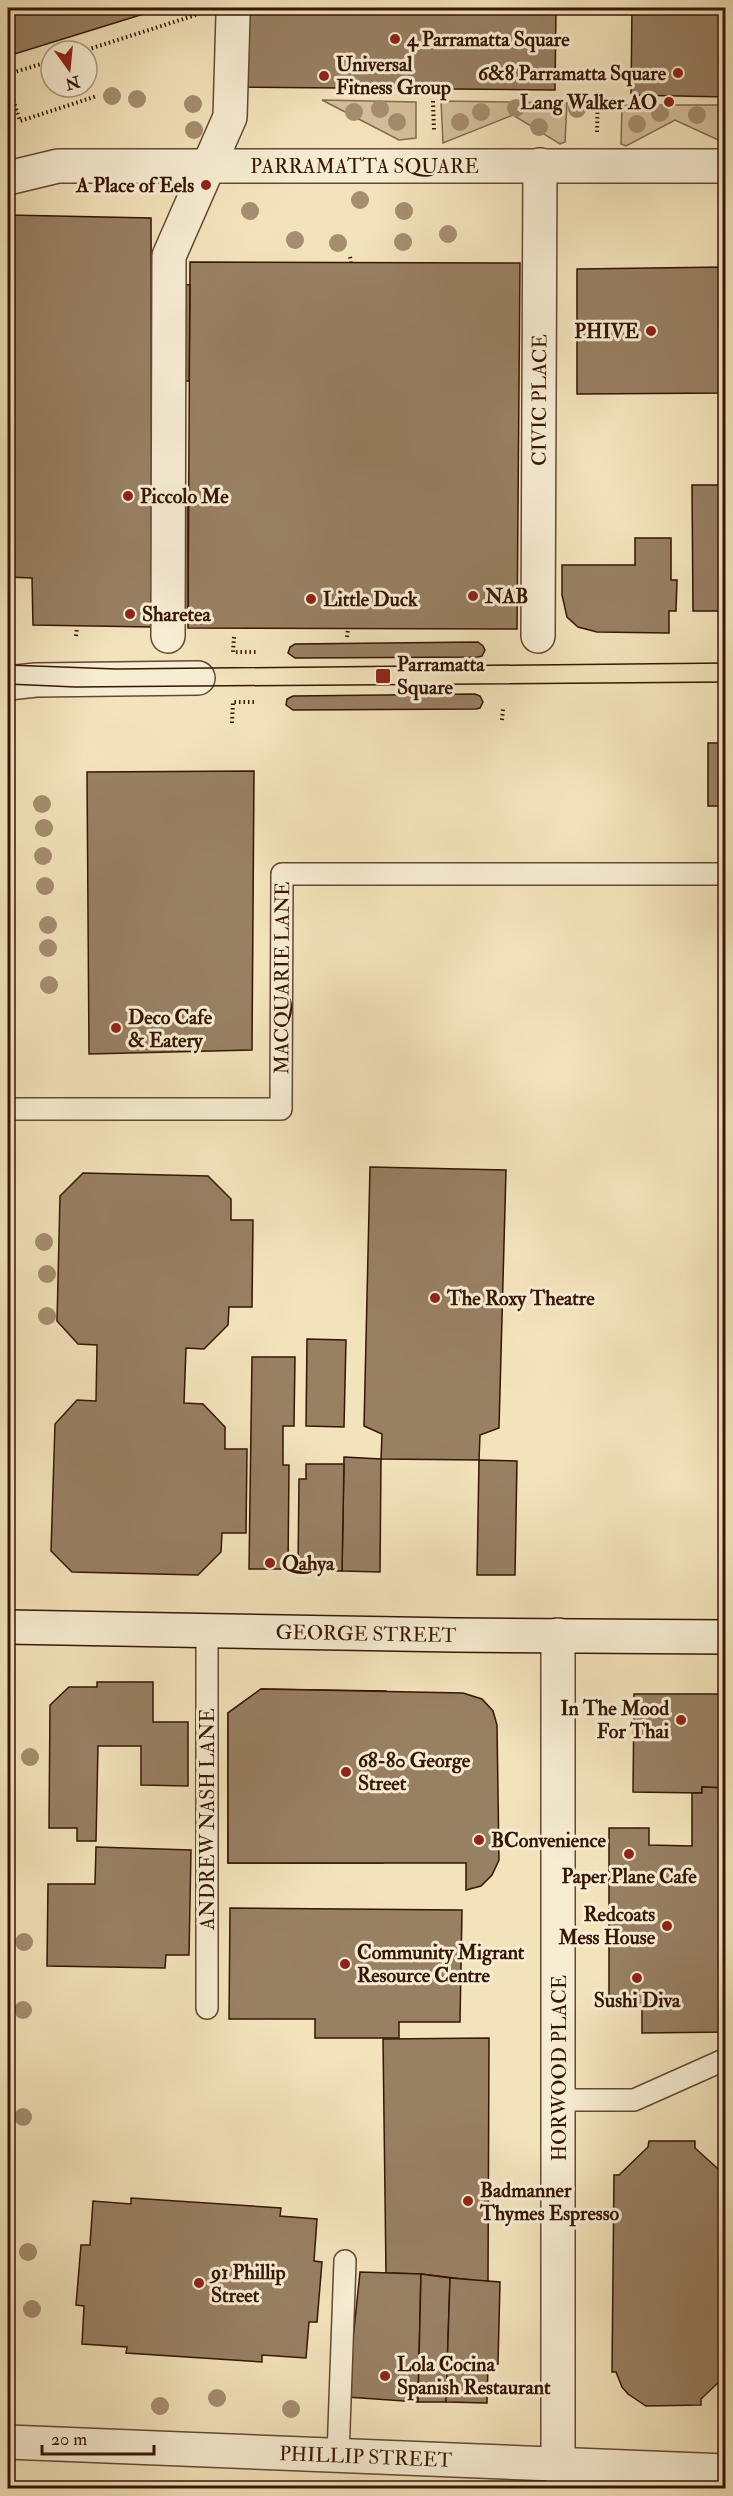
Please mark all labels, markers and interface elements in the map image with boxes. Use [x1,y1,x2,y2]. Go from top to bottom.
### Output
place label: 4 Parramatta Square [406,27,570,53]
marker: 4 Parramatta Square [388,32,402,46]
north arrow [39,39,99,99]
place label: Universal Fitness Group [336,52,451,101]
place label: 6&8 Parramatta Square [478,61,667,87]
marker: 6&8 Parramatta Square [671,66,685,80]
marker: Universal Fitness Group [317,69,331,83]
text: N [62,71,83,94]
place label: Lang Walker AO [520,90,657,116]
marker: Lang Walker AO [662,95,676,109]
street label: PARRAMATTA SQUARE [250,154,479,179]
place label: A Place of Eels [75,173,194,198]
marker: A Place of Eels [199,178,213,192]
place label: PHIVE [574,319,640,344]
marker: PHIVE [644,324,658,338]
street label: CIVIC PLACE [526,334,552,466]
place label: Piccolo Me [140,484,229,509]
marker: Piccolo Me [121,489,135,503]
place label: NAB [484,584,528,609]
place label: Little Duck [323,587,418,612]
marker: NAB [466,589,480,603]
marker: Little Duck [304,592,318,606]
place label: Sharetea [142,602,211,627]
marker: Sharetea [123,607,137,621]
place label: Parramatta Square [397,652,485,701]
marker: Parramatta Square [374,667,392,685]
street label: MACQUARIE LANE [269,881,294,1075]
place label: Deco Cafe & Eatery [128,1005,213,1054]
marker: Deco Cafe & Eatery [109,1021,123,1035]
place label: The Roxy Theatre [446,1286,595,1312]
marker: The Roxy Theatre [428,1291,442,1305]
place label: Qahya [282,1551,335,1577]
marker: Qahya [263,1556,277,1570]
street label: GEORGE STREET [275,1619,457,1648]
place label: In The Mood For Thai [560,1696,670,1744]
street label: ANDREW NASH LANE [195,1708,220,1931]
marker: In The Mood For Thai [674,1713,688,1727]
place label: 68-80 George Street [358,1748,471,1796]
marker: 68-80 George Street [339,1765,353,1779]
place label: BConvenience [491,1828,606,1853]
marker: BConvenience [472,1833,486,1847]
marker: Paper Plane Cafe [622,1847,636,1861]
place label: Paper Plane Cafe [561,1864,697,1890]
place label: Redcoats Mess House [557,1902,656,1950]
marker: Redcoats Mess House [660,1919,674,1933]
place label: Community Migrant Resource Centre [357,1940,525,1988]
marker: Community Migrant Resource Centre [338,1957,352,1971]
marker: Sushi Diva [630,1971,644,1985]
street label: HORWOOD PLACE [547,1975,572,2161]
place label: Sushi Diva [594,1988,681,2013]
place label: Badmanner Thymes Espresso [479,2178,620,2227]
marker: Badmanner Thymes Espresso [461,2194,475,2208]
place label: 91 Phillip Street [209,2260,286,2308]
marker: 91 Phillip Street [192,2276,206,2290]
place label: Lola Cocina Spanish Restaurant [397,2352,551,2401]
marker: Lola Cocina Spanish Restaurant [378,2369,392,2383]
scale bar [42,2418,154,2456]
text: 20 m [51,2428,87,2451]
street label: PHILLIP STREET [279,2440,453,2472]

